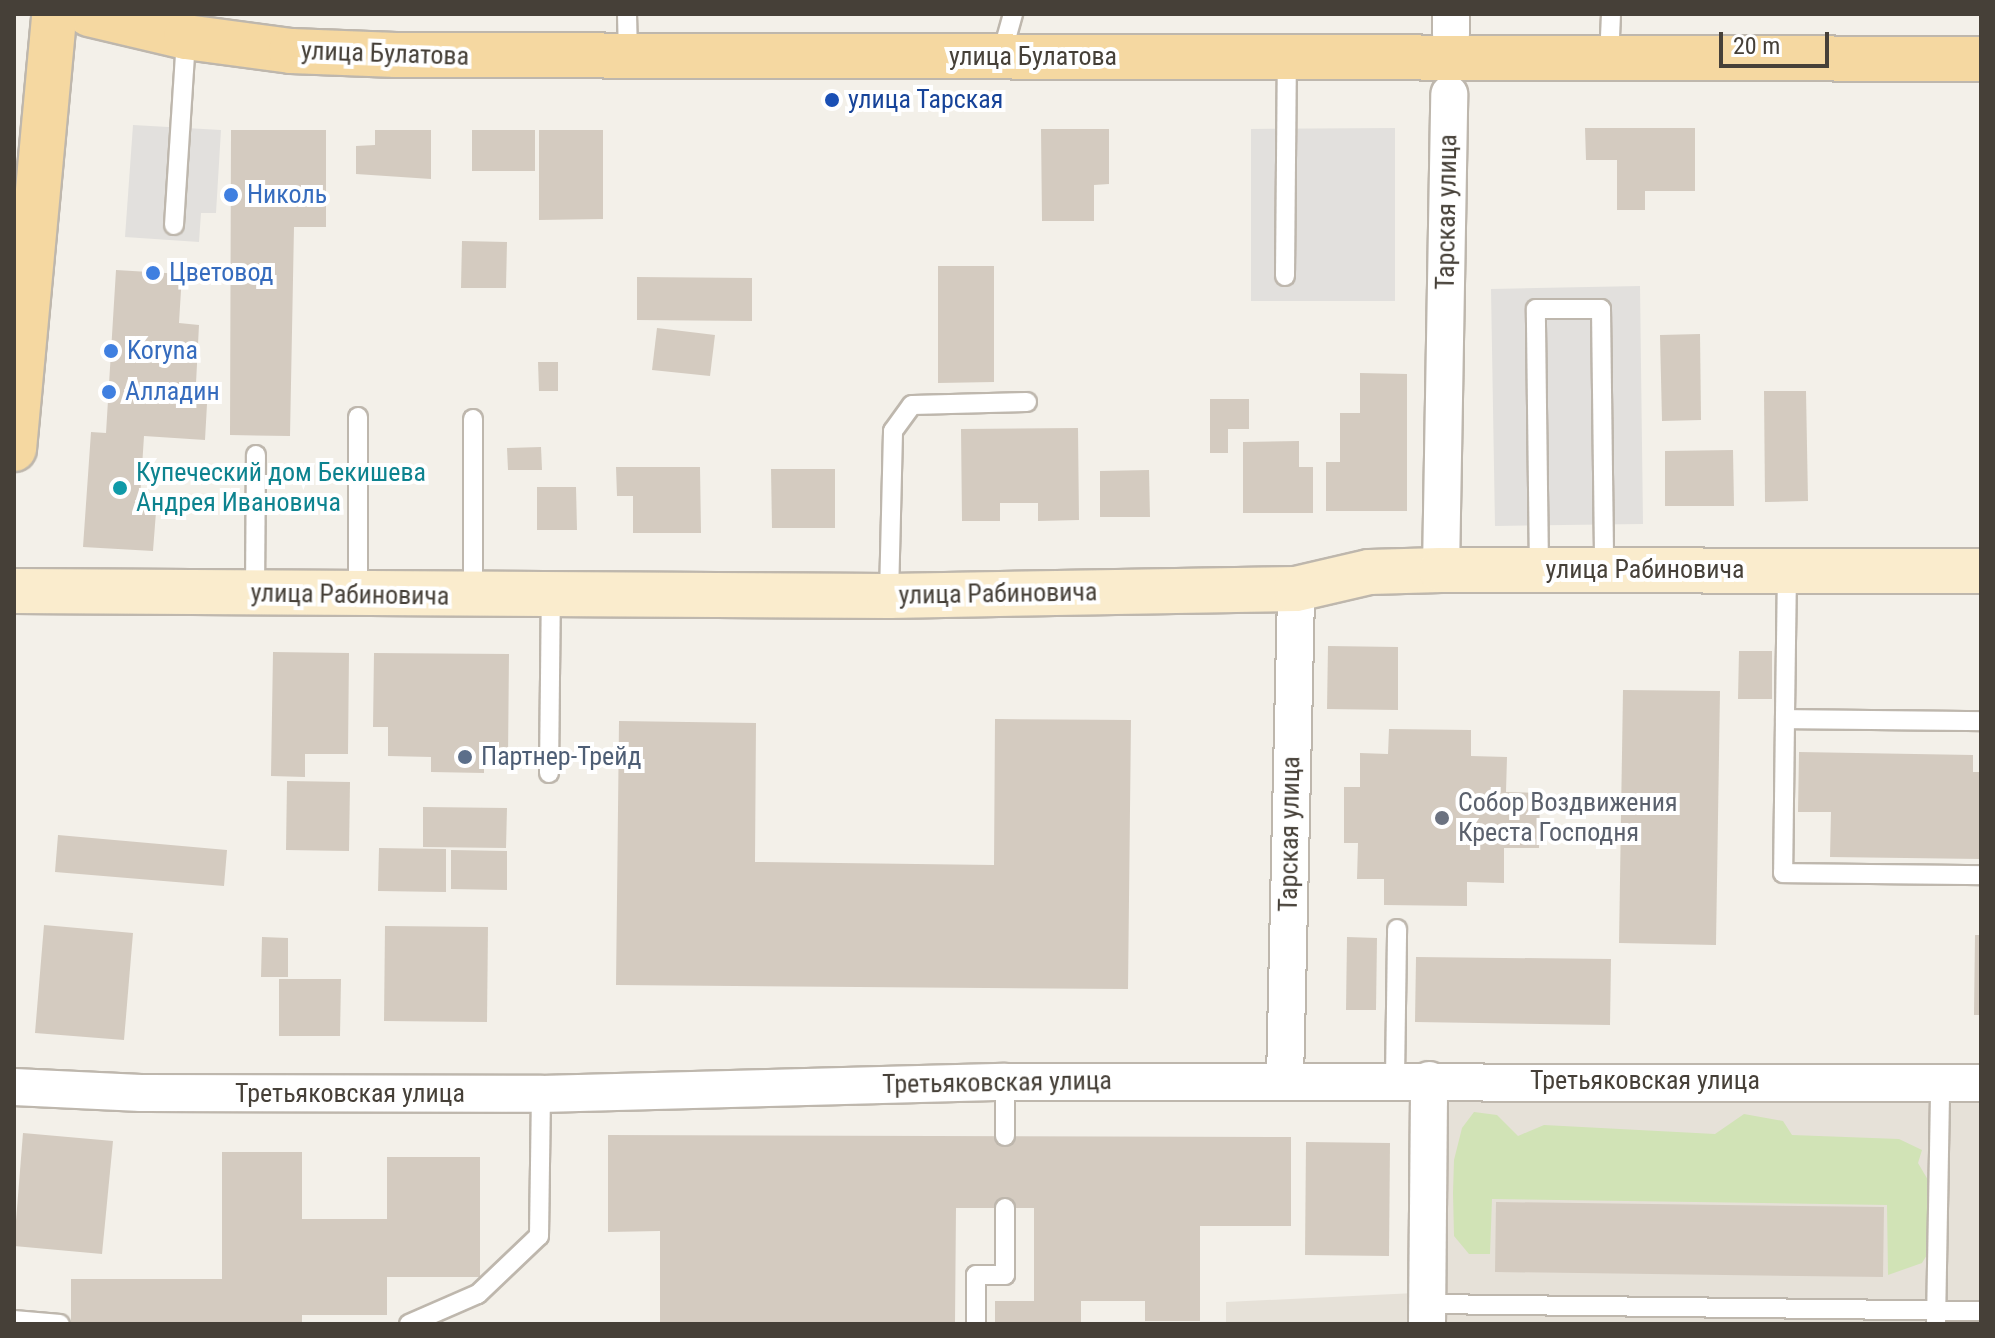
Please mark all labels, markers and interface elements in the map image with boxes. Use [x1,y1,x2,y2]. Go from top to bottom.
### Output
scale bar [1723,16,1833,66]
text: 20 m [1733,32,1780,60]
street label: улица Булатова [300,35,470,73]
street label: улица Булатова [949,41,1117,73]
place label: улица Тарская [848,84,1004,116]
marker: улица Тарская [823,91,841,109]
street label: Тарская улица [1430,134,1464,290]
place label: Николь [247,179,327,211]
marker: Николь [222,186,240,204]
place label: Цветовод [169,257,274,289]
marker: Цветовод [144,264,162,282]
place label: Koryna [127,335,198,367]
marker: Koryna [102,342,120,360]
place label: Алладин [125,376,220,408]
marker: Алладин [100,383,118,401]
place label: Купеческий дом Бекишева Андрея Ивановича [136,457,426,518]
marker: Купеческий дом Бекишева Андрея Ивановича [111,479,129,497]
street label: улица Рабиновича [1546,554,1744,586]
street label: улица Рабиновича [898,577,1098,611]
street label: улица Рабиновича [250,578,450,612]
place label: Партнер-Трейд [481,741,641,773]
marker: Партнер-Трейд [456,748,474,766]
street label: Тарская улица [1273,756,1307,912]
place label: Собор Воздвижения Креста Господня [1458,787,1678,848]
marker: Собор Воздвижения Креста Господня [1433,809,1451,827]
street label: Третьяковская улица [882,1065,1112,1101]
street label: Третьяковская улица [1530,1065,1760,1097]
street label: Третьяковская улица [235,1078,465,1110]

